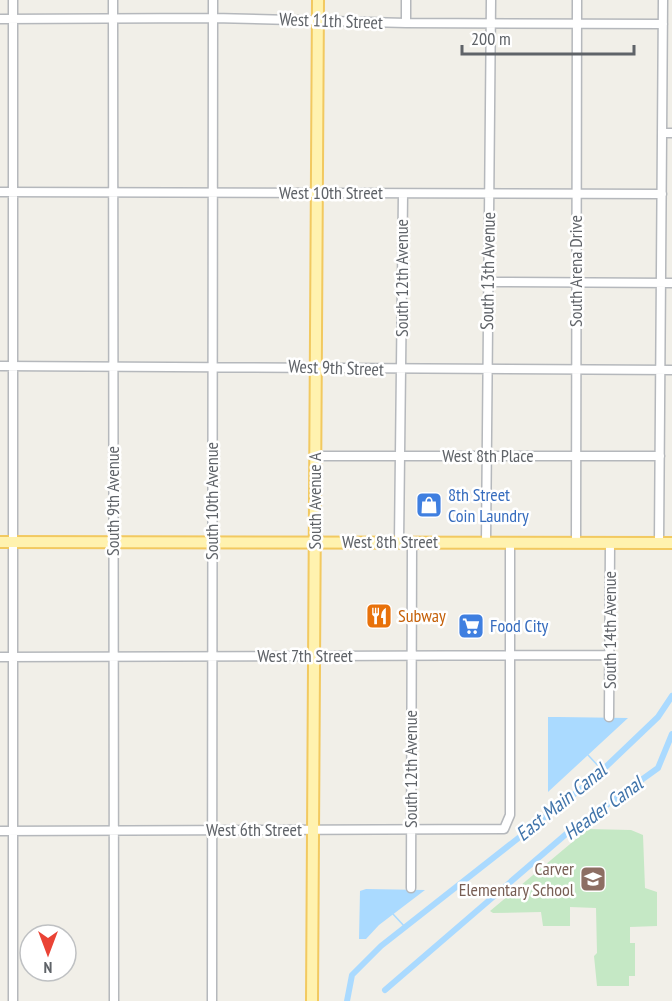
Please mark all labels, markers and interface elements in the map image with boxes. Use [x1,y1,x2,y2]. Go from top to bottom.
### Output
street label: West 11th Street [279,7,383,34]
scale bar [462,18,634,56]
text: 200 m [471,27,511,50]
street label: West 10th Street [279,181,383,204]
street label: South 13th Avenue [475,212,500,330]
street label: South Arena Drive [564,215,587,327]
street label: South 12th Avenue [390,219,413,337]
street label: West 9th Street [288,354,384,381]
street label: South 10th Avenue [200,442,223,560]
street label: West 8th Place [442,444,534,467]
street label: South 9th Avenue [101,446,124,556]
street label: South Avenue A [303,452,326,549]
place label: 8th Street Coin Laundry [448,483,529,527]
shop icon: 8th Street Coin Laundry [414,490,444,520]
street label: West 8th Street [342,530,438,553]
street label: South 14th Avenue [598,571,621,689]
restaurant icon: Subway [364,601,394,631]
place label: Subway [398,604,446,627]
supermarket icon: Food City [456,611,486,641]
place label: Food City [490,614,549,637]
street label: West 7th Street [257,644,353,667]
street label: South 12th Avenue [399,710,422,828]
water label: East Main Canal [510,756,614,847]
water label: Header Canal [558,769,650,846]
street label: West 6th Street [206,818,302,841]
place label: Carver Elementary School [459,857,575,901]
school or university icon: Carver Elementary School [578,864,608,894]
north arrow [18,923,78,983]
text: N [44,958,52,978]

